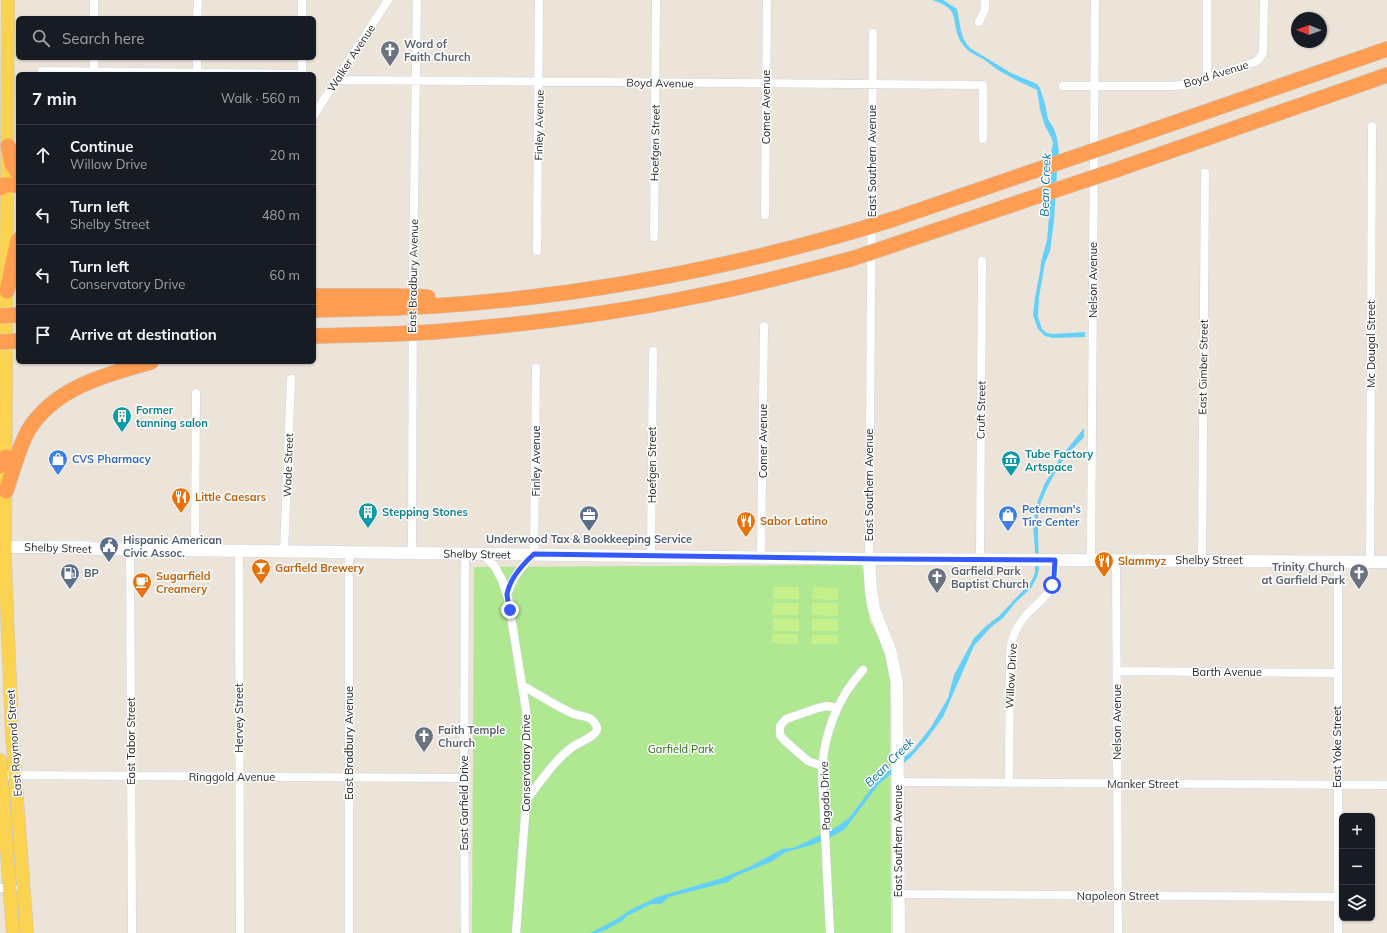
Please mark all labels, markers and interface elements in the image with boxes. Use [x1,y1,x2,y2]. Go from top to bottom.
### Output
north arrow [1291,12,1327,48]
search box [16,16,316,60]
street label: Walker Avenue [324,22,378,94]
icon: search [30,27,52,49]
text: Search here [62,29,144,48]
place label: Word of Faith Church [404,37,471,64]
church icon: Word of Faith Church [379,39,401,67]
street label: Boyd Avenue [1182,57,1250,91]
street label: Comer Avenue [759,70,773,144]
street label: Boyd Avenue [626,75,694,91]
text: 7 min [32,88,77,109]
street label: Finley Avenue [531,89,547,161]
text: Walk · 560 m [221,90,300,106]
street label: Hoefgen Street [647,104,663,181]
street label: East Southern Avenue [865,105,879,217]
text: Continue [70,137,133,156]
icon: ahead [32,144,54,166]
text: 20 m [270,147,300,163]
water label: Bean Creek [1036,152,1054,217]
text: Willow Drive [70,156,147,172]
text: Turn left [70,197,129,216]
icon: left [32,204,54,226]
text: 480 m [262,207,300,223]
text: Shelby Street [70,216,150,232]
street label: East Bradbury Avenue [405,219,421,333]
street label: Nelson Avenue [1086,242,1100,318]
text: Turn left [70,257,129,276]
icon: left [32,264,54,286]
text: 60 m [270,267,300,283]
text: Conservatory Drive [70,276,185,292]
street label: Mc Dougal Street [1364,300,1378,388]
street label: East Gimber Street [1195,319,1211,415]
icon: arrive [32,324,54,346]
text: Arrive at destination [70,325,217,344]
street label: Cruft Street [973,381,989,439]
place label: Former tanning salon [136,403,208,430]
street label: Comer Avenue [756,404,770,478]
building icon: Former tanning salon [111,405,133,433]
street label: Finley Avenue [529,426,543,496]
street label: Hoefgen Street [645,427,659,503]
street label: East Southern Avenue [862,429,876,541]
street label: Wade Street [280,433,296,497]
place label: Tube Factory Artspace [1025,447,1093,474]
shop icon: CVS Pharmacy [47,448,69,476]
museum icon: Tube Factory Artspace [1000,449,1022,477]
place label: CVS Pharmacy [72,452,151,466]
restaurant icon: Little Caesars [170,486,192,514]
place label: Little Caesars [195,490,267,504]
building icon: Stepping Stones [357,501,379,529]
place label: Peterman's Tire Center [1022,502,1082,529]
office icon: Underwood Tax & Bookkeeping Service [578,504,600,532]
shop icon: Peterman's Tire Center [997,504,1019,532]
place label: Stepping Stones [382,505,469,519]
restaurant icon: Sabor Latino [735,510,757,538]
place label: Sabor Latino [760,514,828,528]
place label: Underwood Tax & Bookkeeping Service [486,532,692,546]
place label: Hispanic American Civic Assoc. [123,533,222,560]
public building icon: Hispanic American Civic Assoc. [98,535,120,563]
street label: Shelby Street [24,540,92,556]
street label: Shelby Street [443,546,511,562]
restaurant icon: Slammyz [1093,550,1115,578]
street label: Shelby Street [1175,553,1243,567]
place label: Slammyz [1118,554,1166,568]
bar icon: Garfield Brewery [250,557,272,585]
place label: Trinity Church at Garfield Park [1261,560,1346,587]
place label: Garfield Brewery [275,561,364,575]
fuel station icon: BP [59,562,81,590]
church icon: Trinity Church at Garfield Park [1348,562,1370,590]
place label: Garfield Park Baptist Church [951,564,1029,591]
place label: BP [84,566,99,580]
church icon: Garfield Park Baptist Church [926,566,948,594]
place label: Sugarfield Creamery [156,569,211,596]
cafe icon: Sugarfield Creamery [131,571,153,599]
route start [1043,576,1061,594]
route end [501,601,519,619]
street label: Willow Drive [1002,643,1020,709]
street label: Barth Avenue [1192,665,1262,679]
street label: Hervey Street [232,683,246,753]
street label: Nelson Avenue [1110,684,1124,760]
street label: East Bradbury Avenue [342,686,356,800]
street label: East Raymond Street [3,689,25,797]
street label: East Tabor Street [124,697,138,785]
street label: East Yoke Street [1330,706,1344,788]
street label: Conservatory Drive [519,714,533,812]
place label: Faith Temple Church [438,723,505,750]
church icon: Faith Temple Church [413,725,435,753]
water label: Bean Creek [861,734,917,790]
park label: Garfield Park [648,742,715,756]
street label: East Garfield Drive [457,755,471,851]
street label: Pagoda Drive [817,761,833,831]
street label: Ringgold Avenue [189,770,275,784]
street label: Manker Street [1107,777,1179,791]
street label: East Southern Avenue [891,785,905,897]
map controls [1339,813,1375,921]
button: + [1339,813,1375,849]
button: − [1339,849,1375,885]
button: layers [1339,885,1375,921]
street label: Napoleon Street [1077,889,1159,903]

